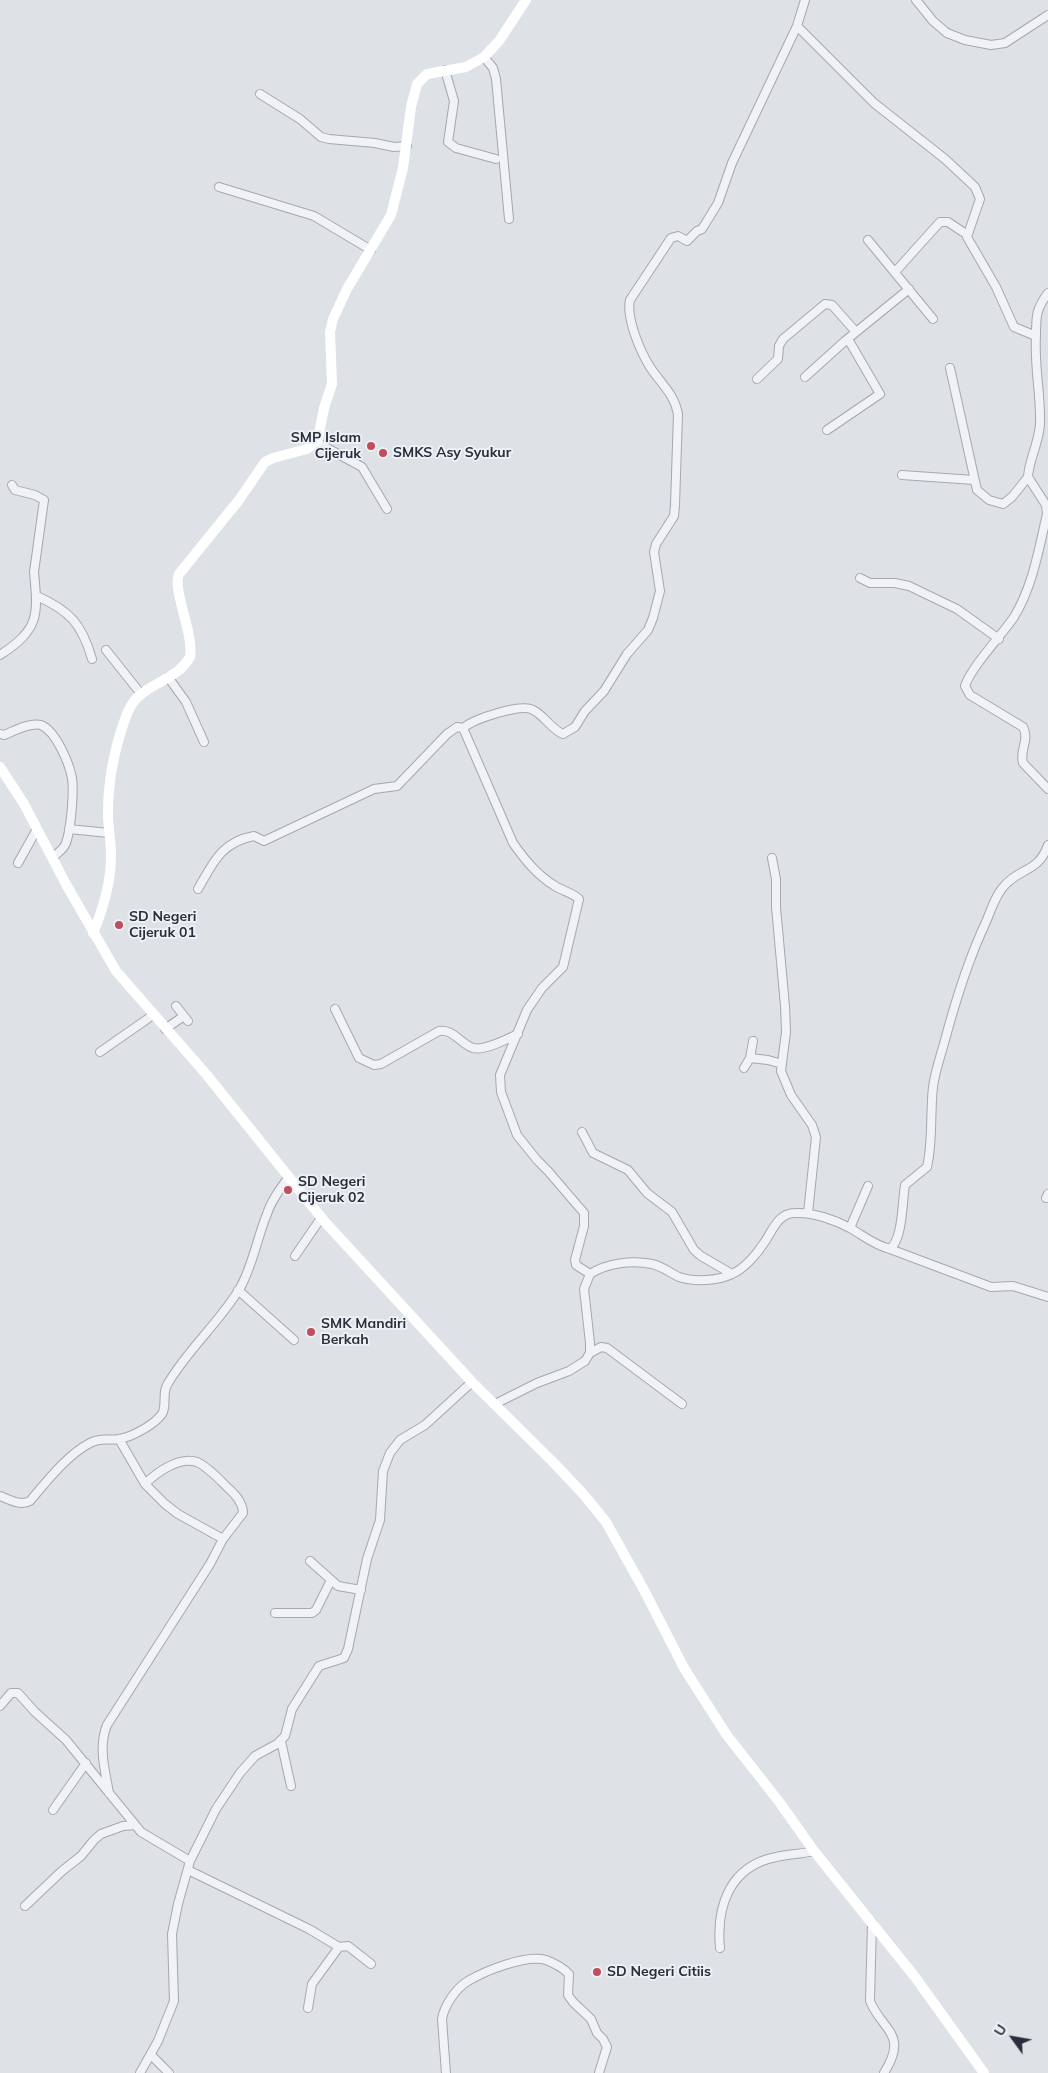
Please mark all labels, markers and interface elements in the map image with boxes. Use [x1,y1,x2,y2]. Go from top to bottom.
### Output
place label: SMP Islam Cijeruk [291,430,361,462]
marker: SMP Islam Cijeruk [365,440,377,452]
place label: SMKS Asy Syukur [393,445,511,461]
marker: SMKS Asy Syukur [377,447,389,459]
place label: SD Negeri Cijeruk 01 [129,909,196,942]
marker: SD Negeri Cijeruk 01 [113,919,125,931]
place label: SD Negeri Cijeruk 02 [298,1174,365,1206]
marker: SD Negeri Cijeruk 02 [282,1184,294,1196]
place label: SMK Mandiri Berkah [321,1316,406,1348]
marker: SMK Mandiri Berkah [305,1326,317,1338]
place label: SD Negeri Citiis [607,1964,711,1980]
marker: SD Negeri Citiis [591,1966,603,1978]
north arrow [988,2013,1038,2063]
text: U [990,2021,1011,2039]

